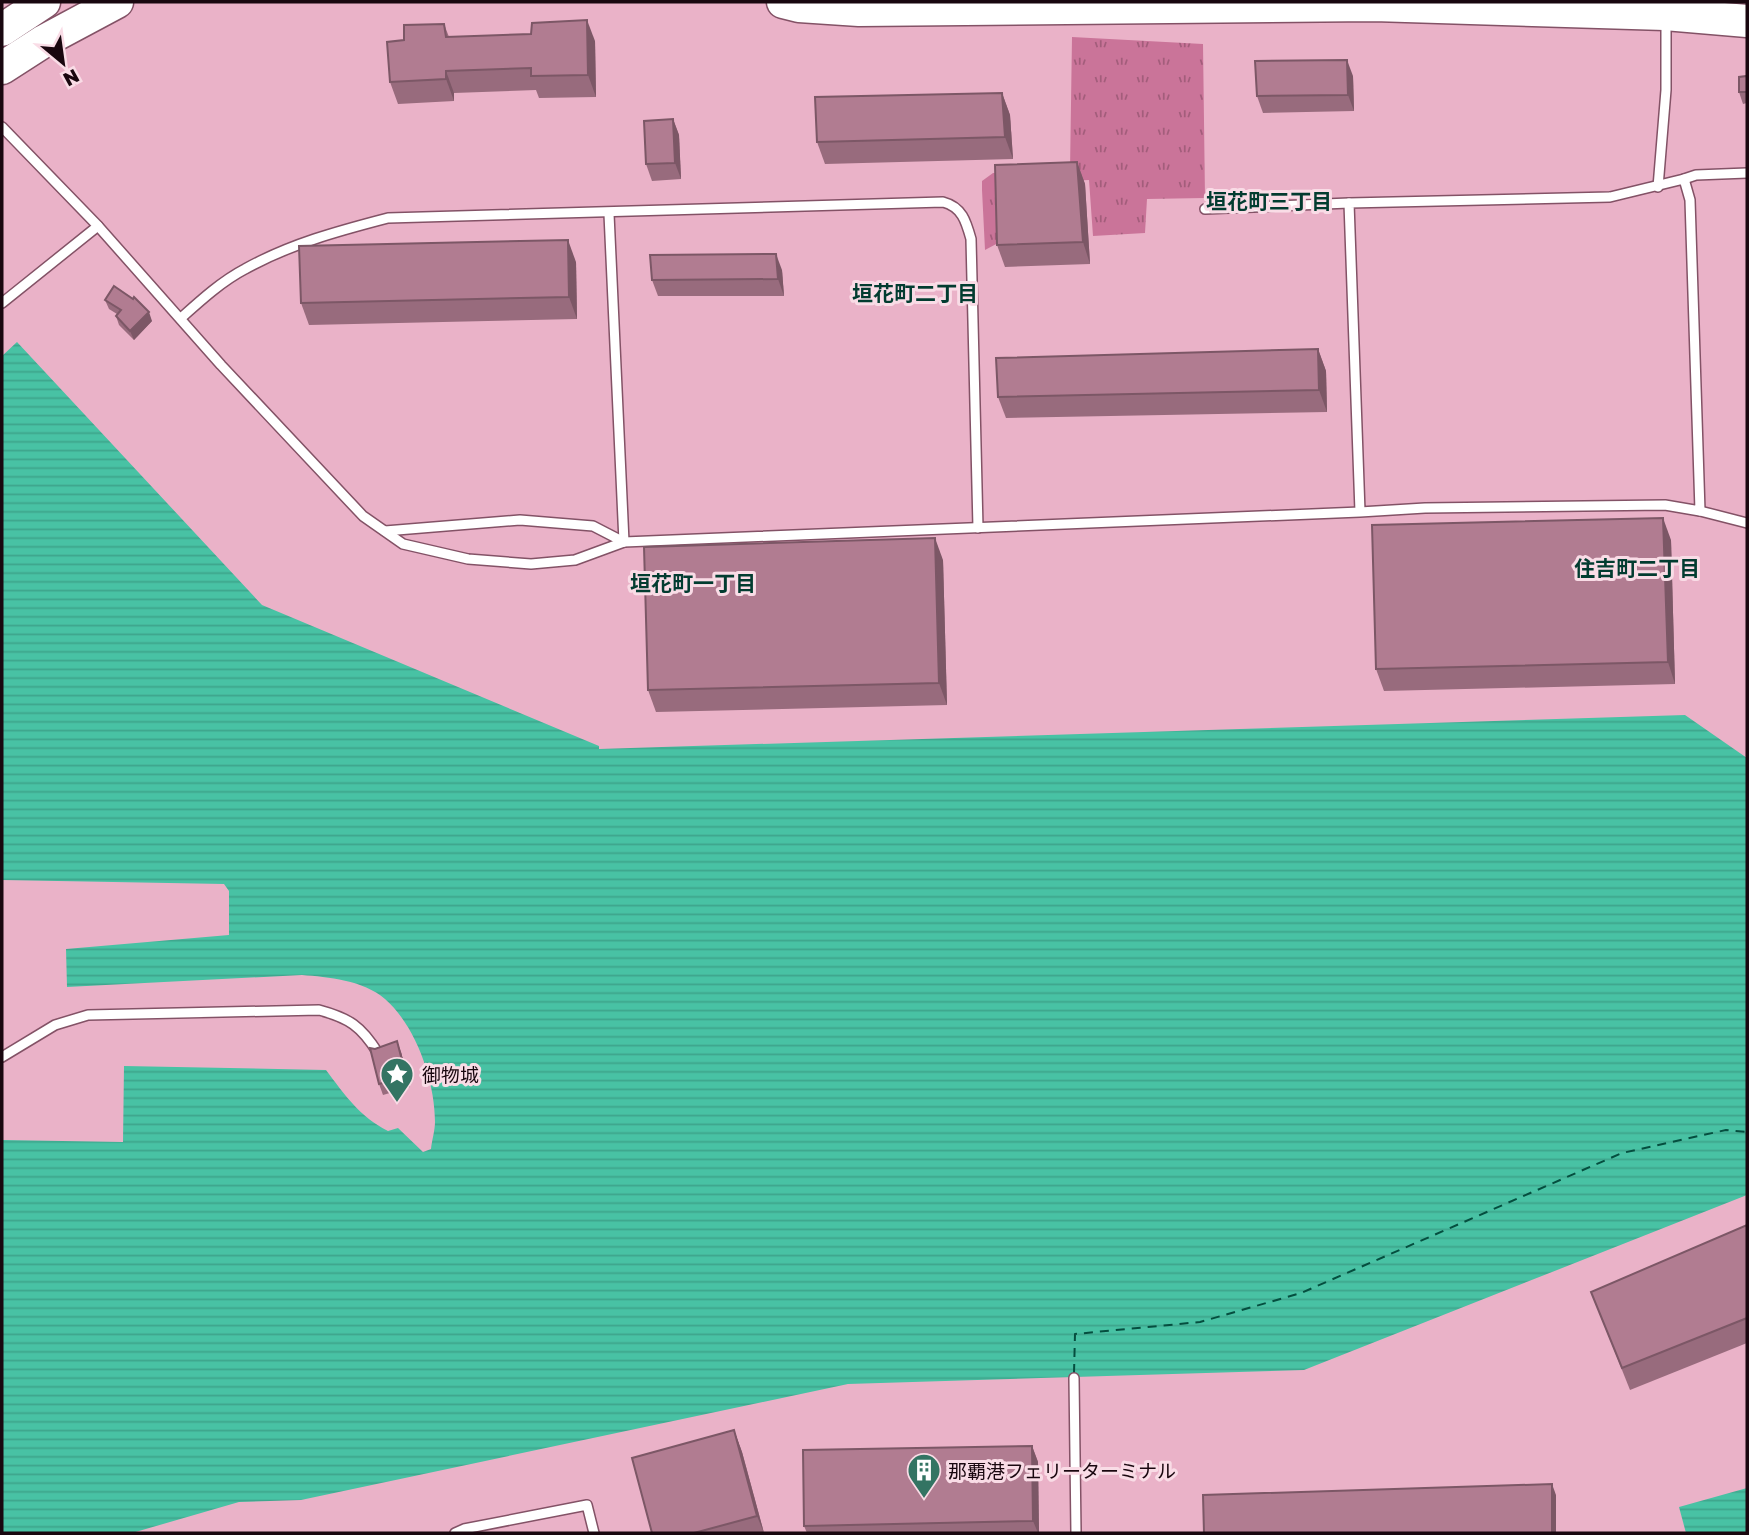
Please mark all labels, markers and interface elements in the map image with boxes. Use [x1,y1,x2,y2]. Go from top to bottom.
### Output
north arrow [28,28,98,98]
text: N [60,65,83,92]
district label: 垣花町三丁目 [1206,188,1332,214]
district label: 垣花町二丁目 [852,280,978,306]
district label: 住吉町二丁目 [1574,555,1700,581]
district label: 垣花町一丁目 [630,570,756,596]
place icon: 御物城 [378,1055,416,1104]
place label: 御物城 [422,1063,479,1086]
building icon: 那覇港フェリーターミナル [905,1451,943,1500]
place label: 那覇港フェリーターミナル [948,1459,1176,1482]

